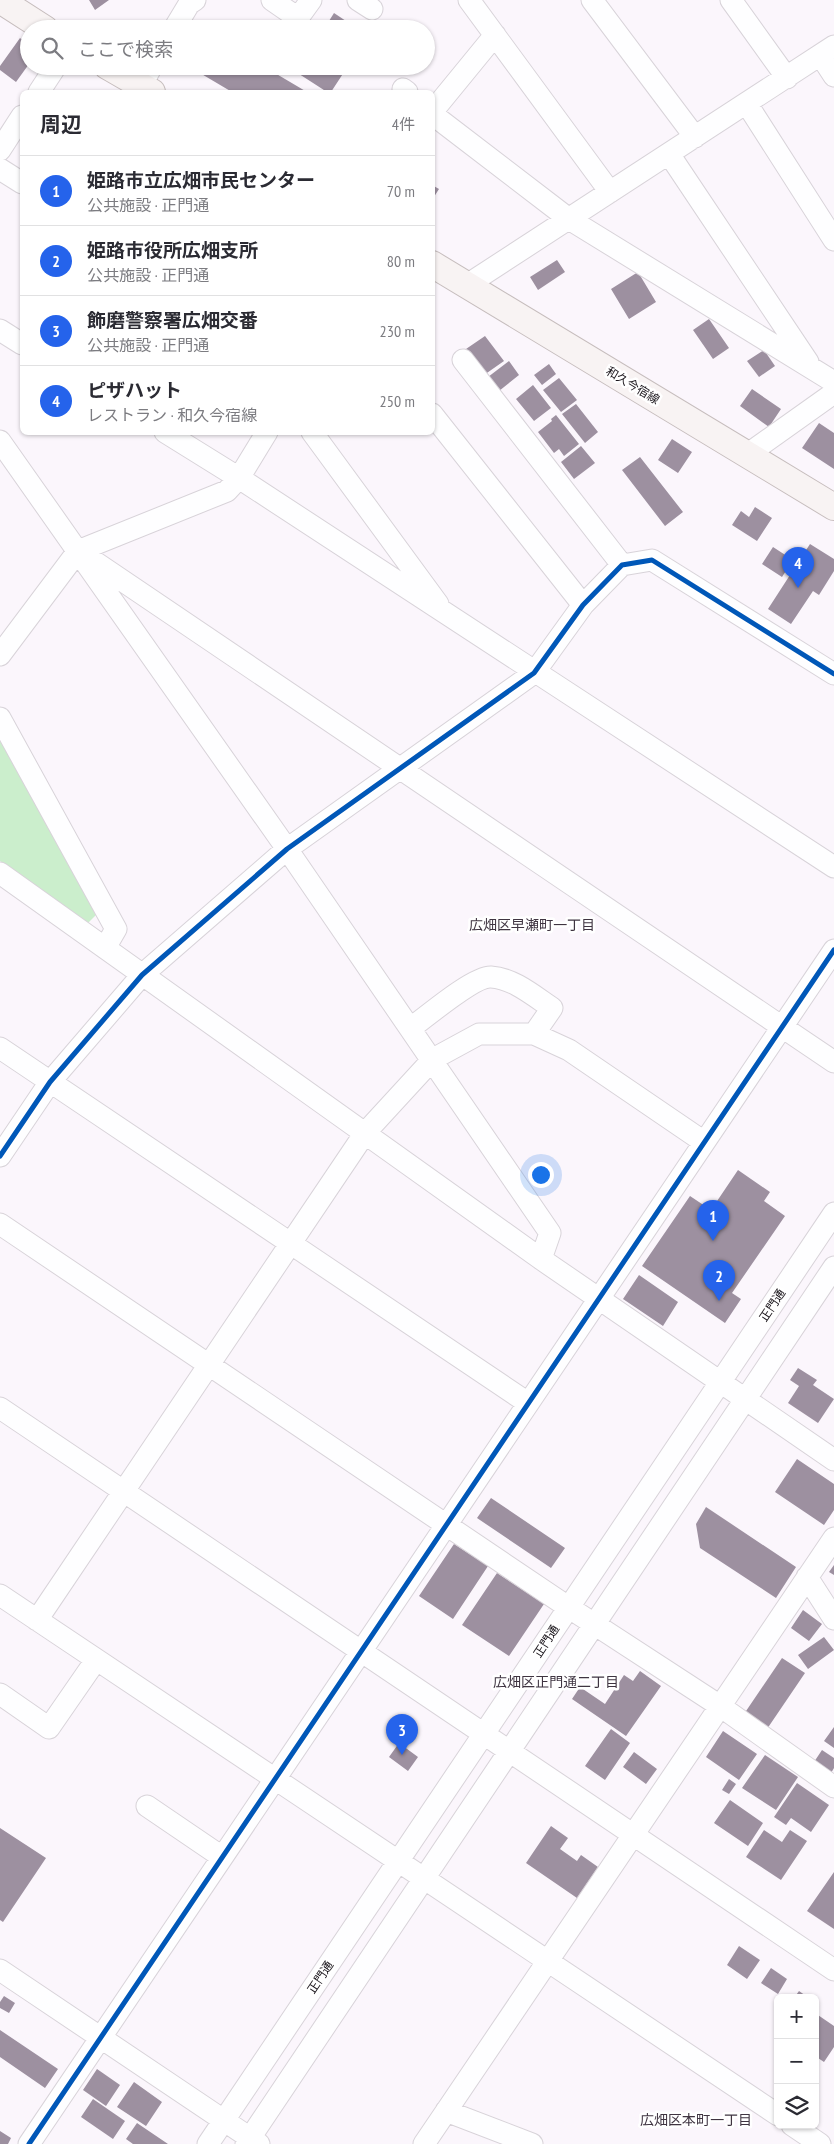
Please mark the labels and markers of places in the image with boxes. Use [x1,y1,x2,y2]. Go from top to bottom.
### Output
pin: 4 [782,547,814,588]
pin: 1 [697,1200,729,1241]
pin: 2 [703,1260,735,1301]
pin: 3 [386,1714,418,1755]

